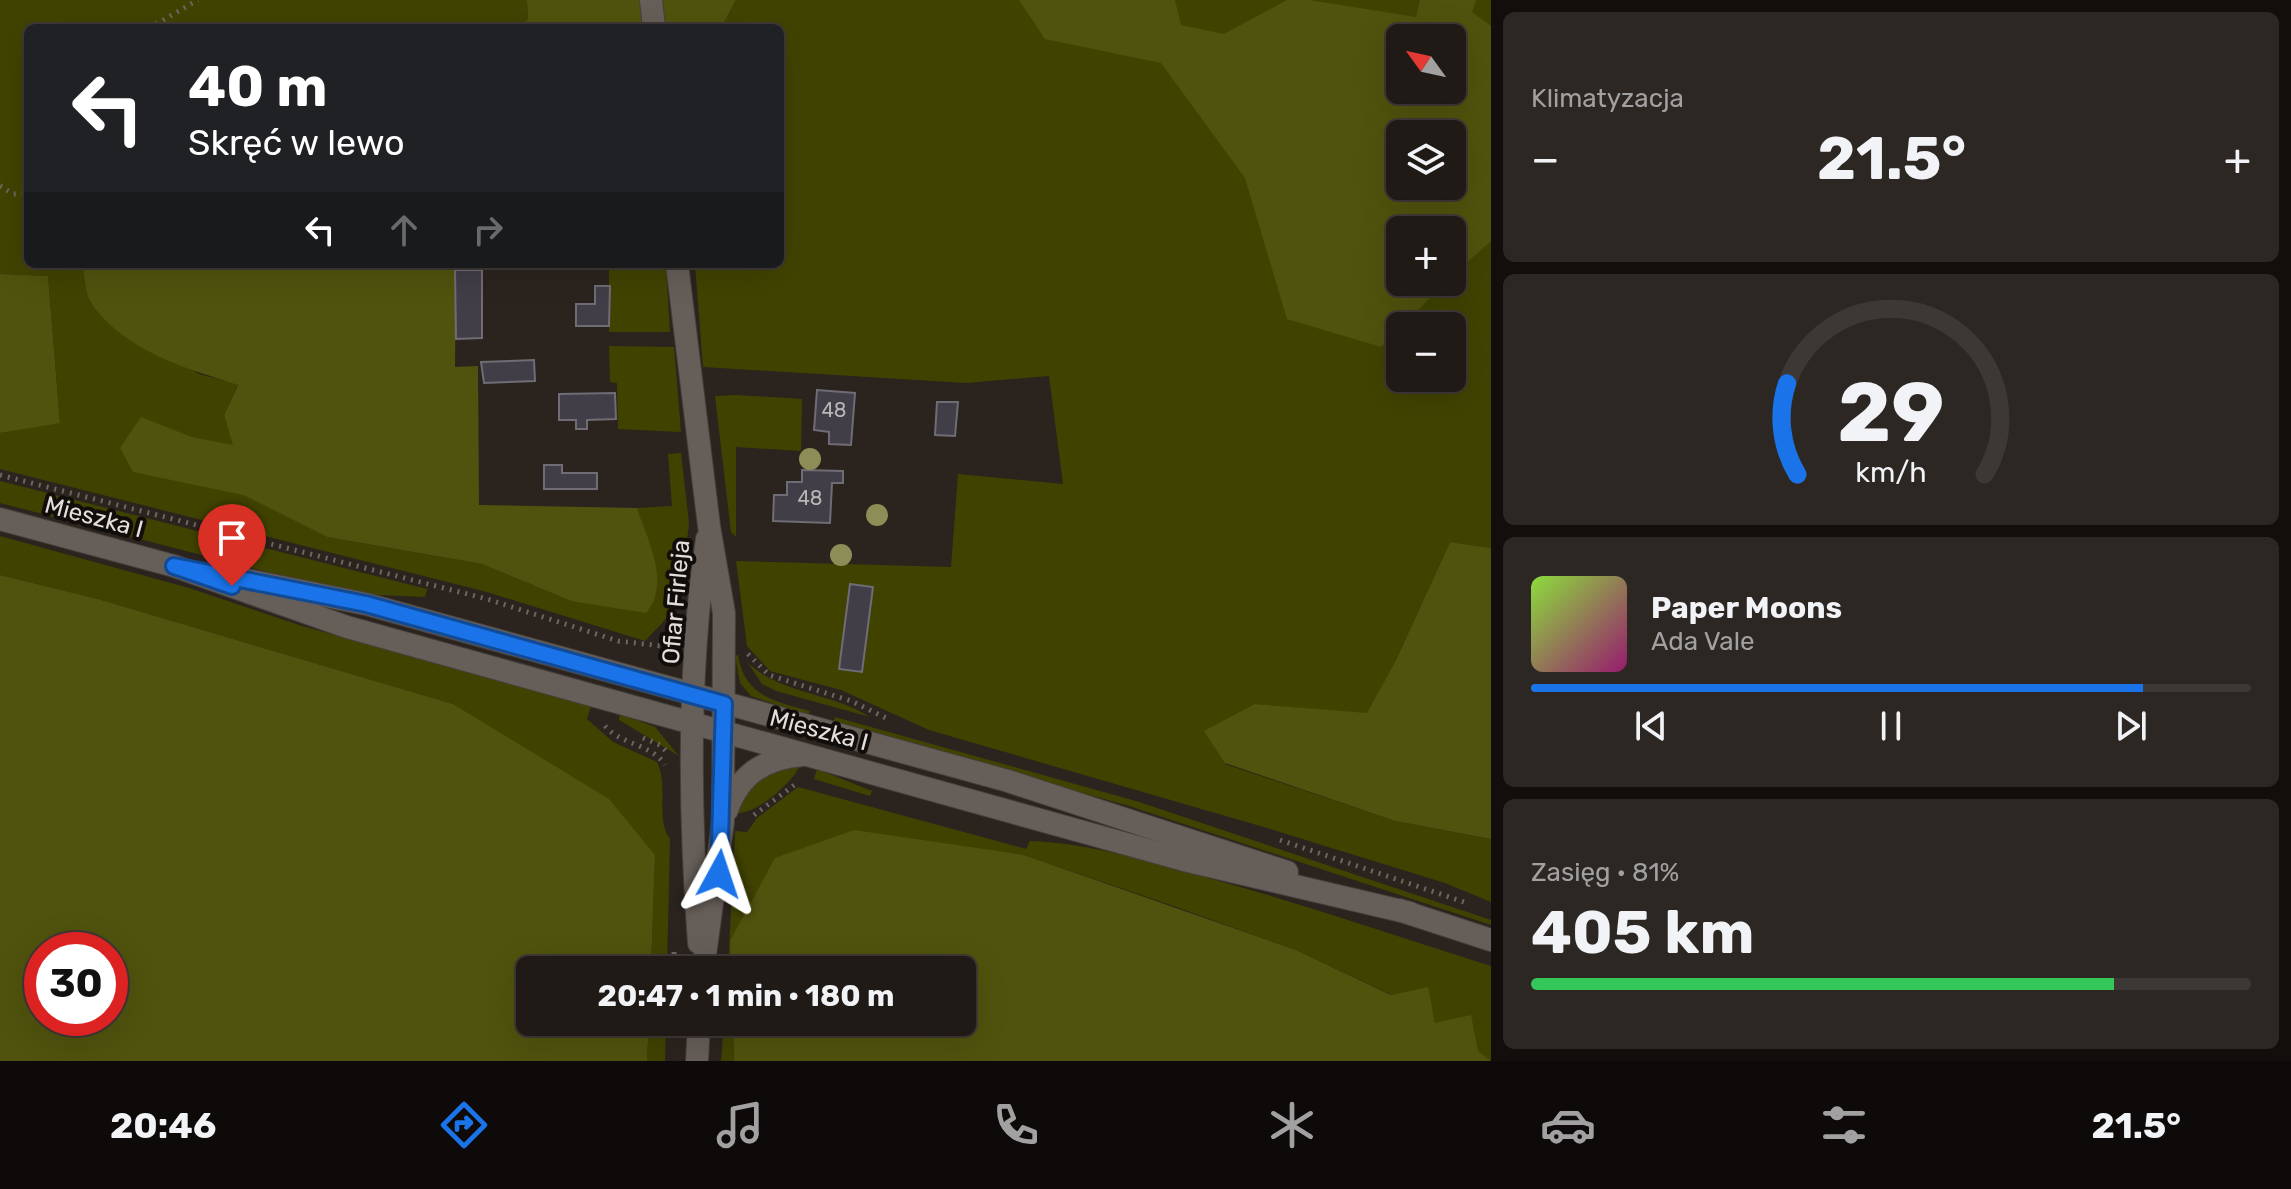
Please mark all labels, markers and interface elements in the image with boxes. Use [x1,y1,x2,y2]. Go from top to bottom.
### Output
north arrow [1386,24,1466,104]
map controls [1386,24,1466,392]
text: 40 m [188,54,328,120]
icon: left [56,56,160,160]
text: Klimatyzacja [1531,83,1684,114]
button: layers [1386,120,1466,200]
text: Skręć w lewo [188,121,405,164]
text: 21.5° [1817,123,1966,194]
text: − [1531,133,1560,185]
text: + [2224,133,2251,185]
icon: left [298,208,342,252]
icon: ahead [382,208,426,252]
icon: right [466,208,510,252]
button: + [1386,216,1466,296]
button: − [1386,312,1466,392]
text: 29 [1837,363,1945,462]
house number: 48 [821,398,847,422]
text: km/h [1855,456,1927,490]
house number: 48 [797,486,823,510]
street label: Mieszka I [42,490,146,544]
pin [198,504,266,586]
icon: arrive [210,516,254,560]
street label: Ofiar Firleja [657,539,695,665]
text: Paper Moons [1651,590,1842,626]
text: Ada Vale [1651,626,1755,657]
street label: Mieszka I [767,703,871,757]
icon: previous [1629,704,1673,748]
icon: pause [1869,704,1913,748]
icon: next [2109,704,2153,748]
position arrow [677,832,761,916]
text: Zasięg · 81% [1531,857,1679,888]
text: 405 km [1531,897,1754,968]
speed limit sign: 30 [24,932,128,1036]
text: 20:47 · 1 min · 180 m [597,978,895,1014]
icon: directions [436,1097,492,1153]
icon: music [712,1097,768,1153]
icon: phone [988,1097,1044,1153]
icon: climate [1264,1097,1320,1153]
icon: car [1540,1097,1596,1153]
icon: filters [1816,1097,1872,1153]
text: 20:46 [110,1104,216,1147]
text: 21.5° [2091,1104,2181,1147]

